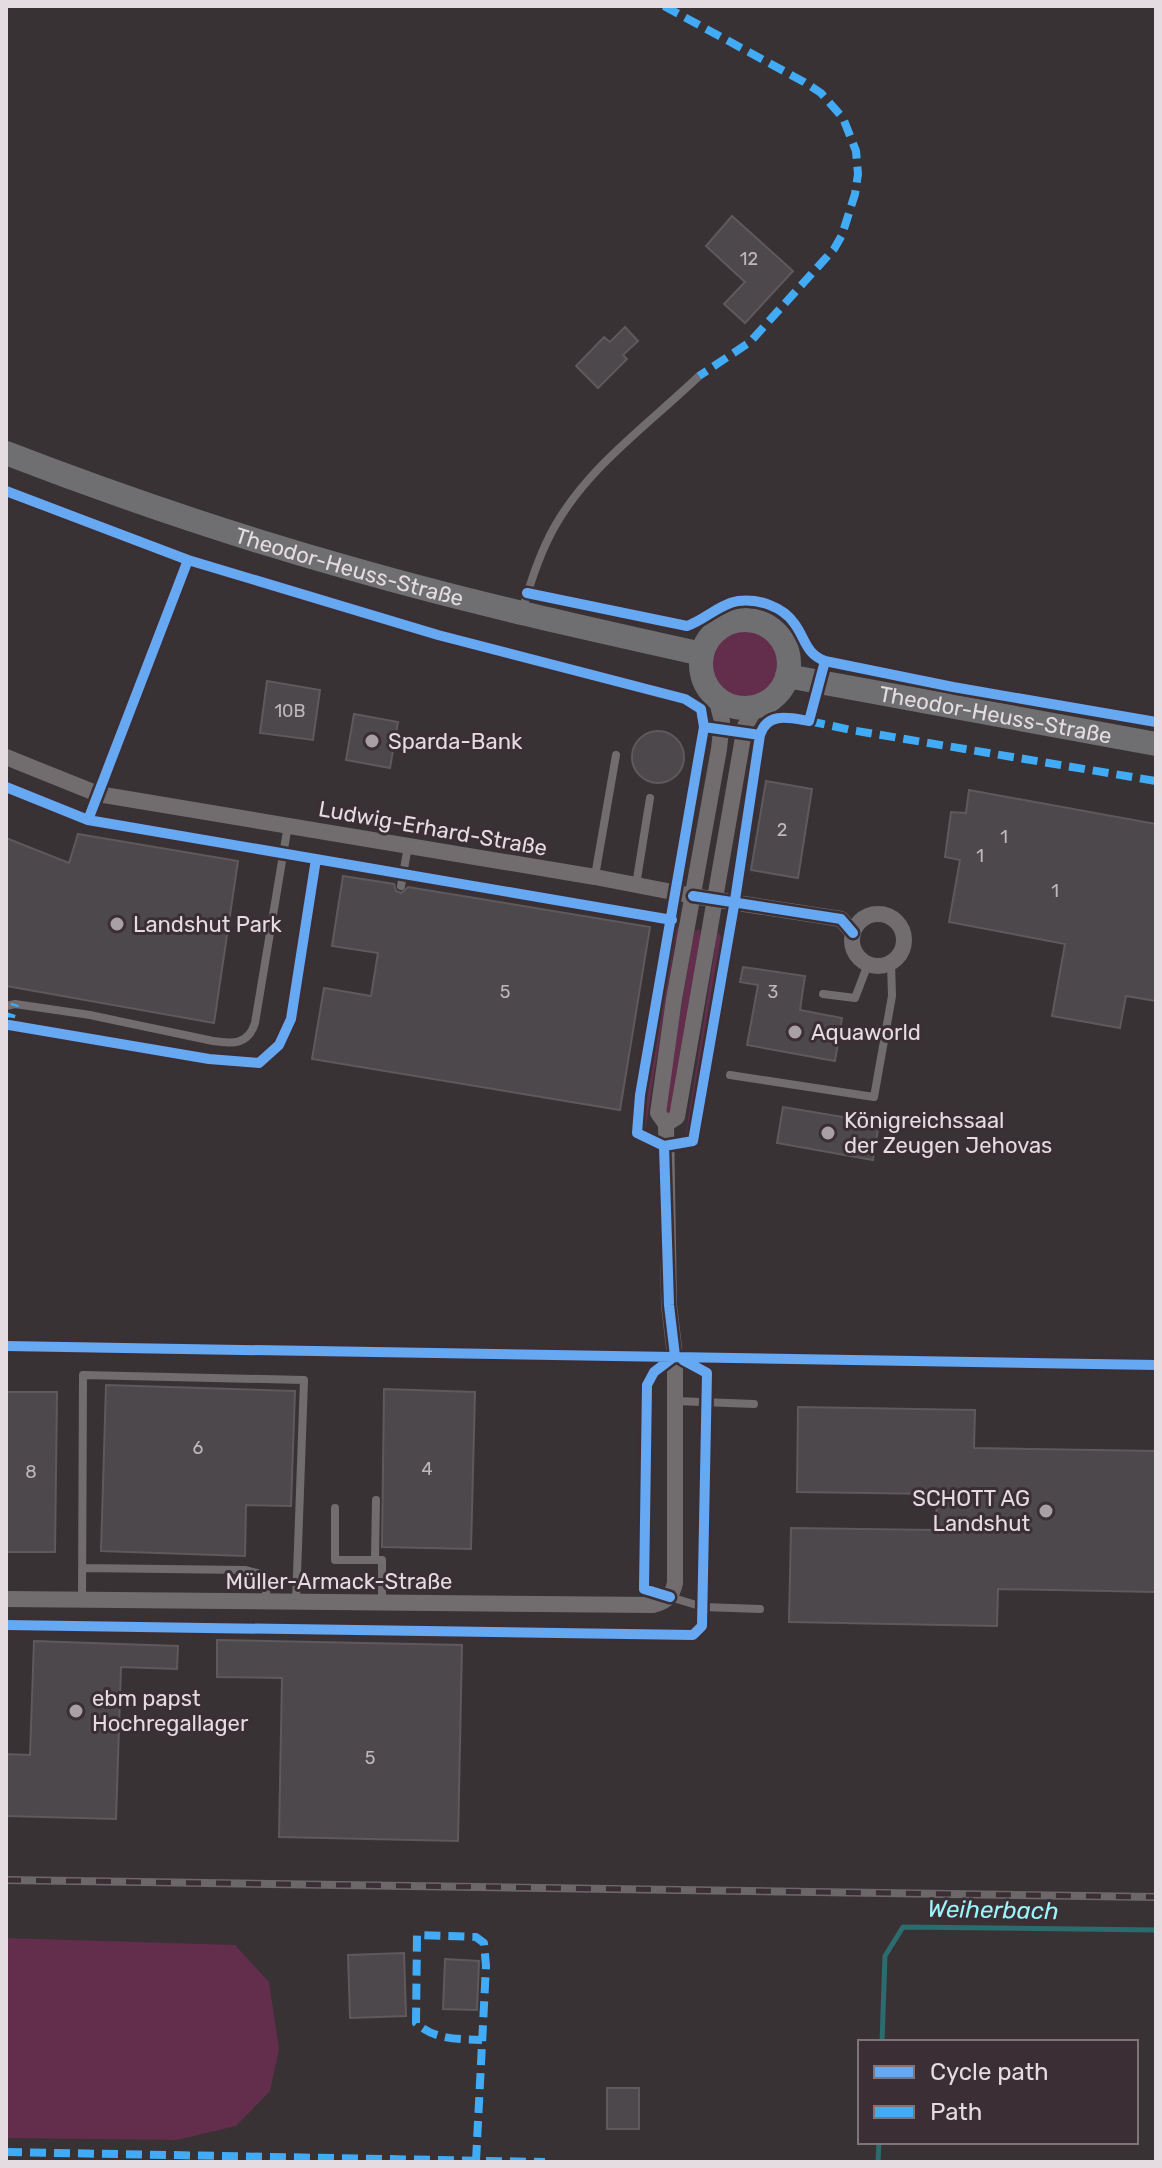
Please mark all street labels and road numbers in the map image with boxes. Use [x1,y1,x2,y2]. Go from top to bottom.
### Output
street label: Theodor-Heuss-Straße [232,522,466,612]
street label: Theodor-Heuss-Straße [877,680,1114,750]
street label: Ludwig-Erhard-Straße [317,795,549,862]
street label: Müller-Armack-Straße [226,1568,452,1595]

